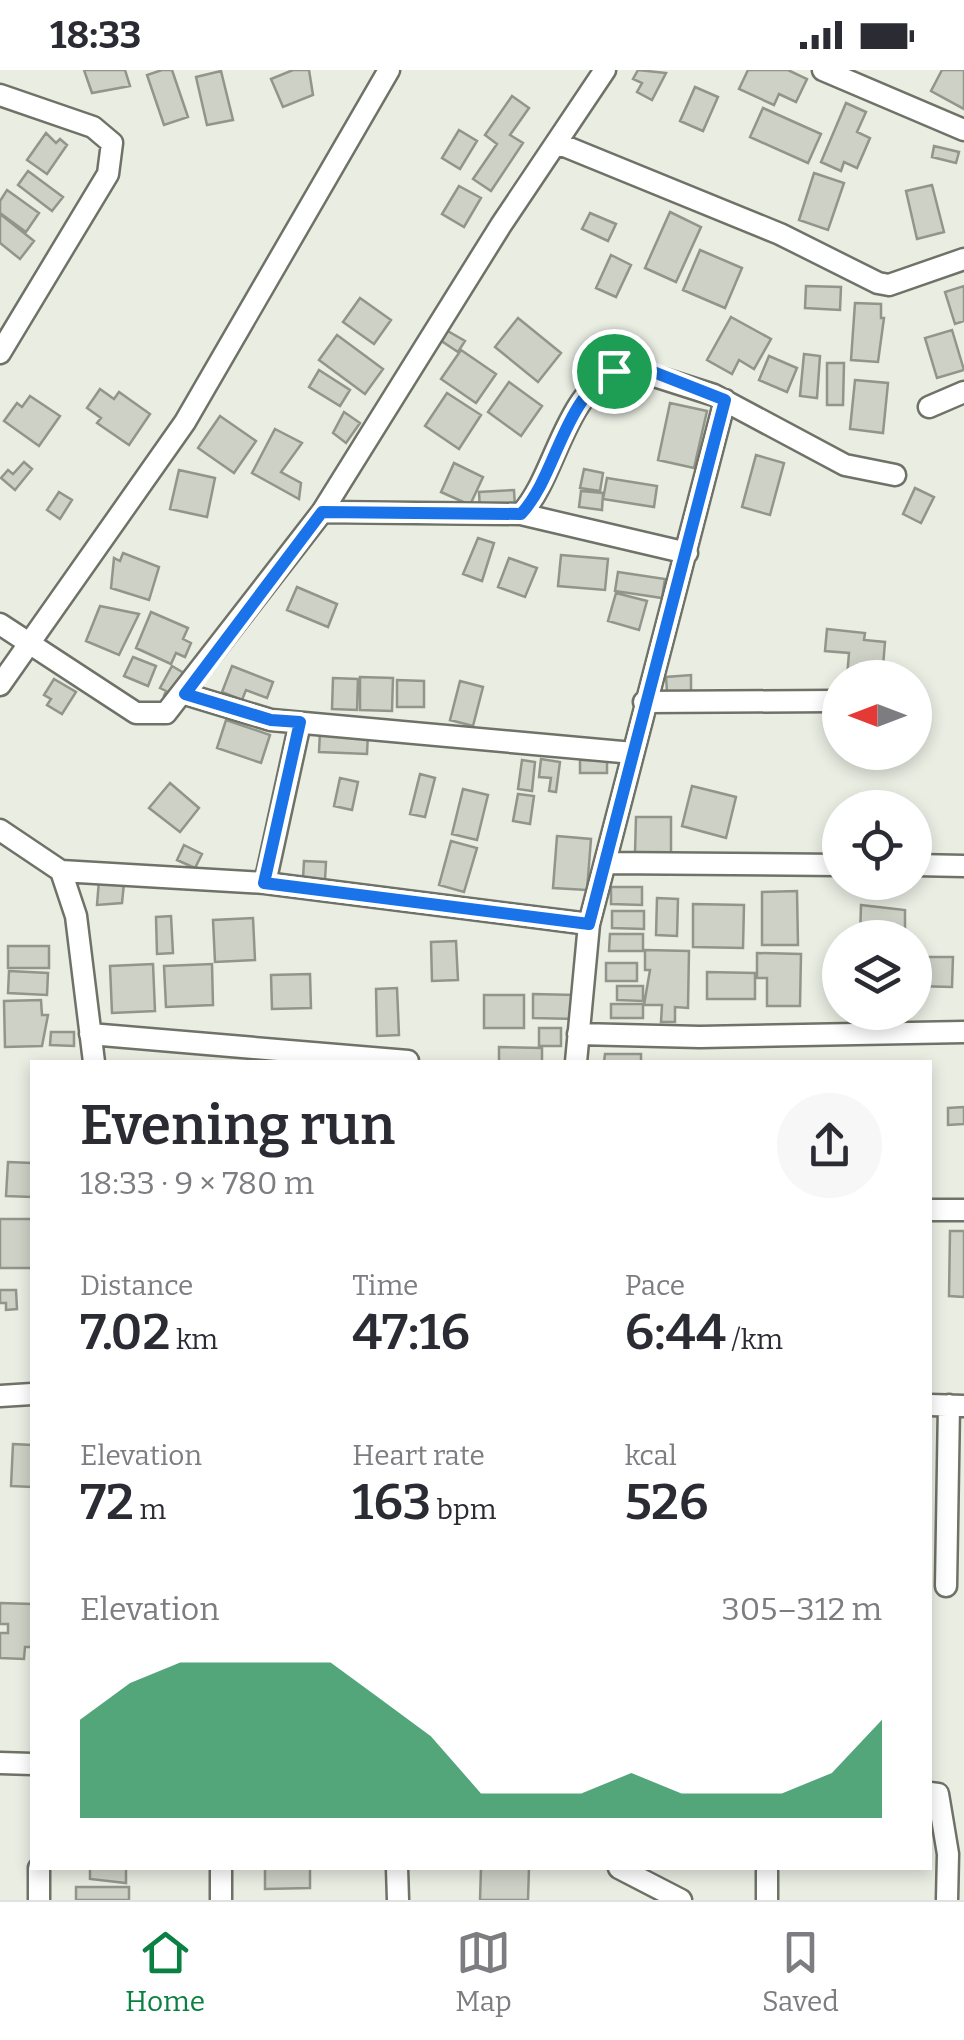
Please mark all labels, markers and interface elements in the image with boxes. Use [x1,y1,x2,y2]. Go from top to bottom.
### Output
text: 18:33 [50,12,141,58]
pin [572,329,657,414]
icon: arrive [587,344,642,399]
north arrow [822,660,932,770]
map controls [822,660,932,1030]
button: locate [822,790,932,900]
button: layers [822,920,932,1030]
text: Evening run [80,1093,395,1159]
button: share [777,1093,882,1198]
text: 18:33 · 9 × 780 m [80,1164,314,1202]
text: Distance [80,1269,193,1302]
text: Time [352,1269,418,1302]
text: Pace [625,1269,685,1302]
text: 7.02 [80,1302,170,1362]
text: 47:16 [352,1302,470,1362]
text: 6:44 [625,1302,726,1362]
text: km [170,1323,218,1356]
text: /km [726,1323,783,1356]
text: Elevation [80,1439,202,1472]
text: Heart rate [352,1439,485,1472]
text: kcal [625,1439,677,1472]
text: 72 [80,1472,134,1532]
text: 163 [352,1472,431,1532]
text: 526 [625,1472,708,1532]
text: m [134,1493,166,1526]
text: bpm [431,1493,496,1526]
text: Elevation [80,1590,220,1628]
text: 305–312 m [722,1590,882,1628]
tab: Home [125,1925,205,2018]
tab: Map [455,1925,512,2018]
tab: Saved [762,1925,839,2018]

